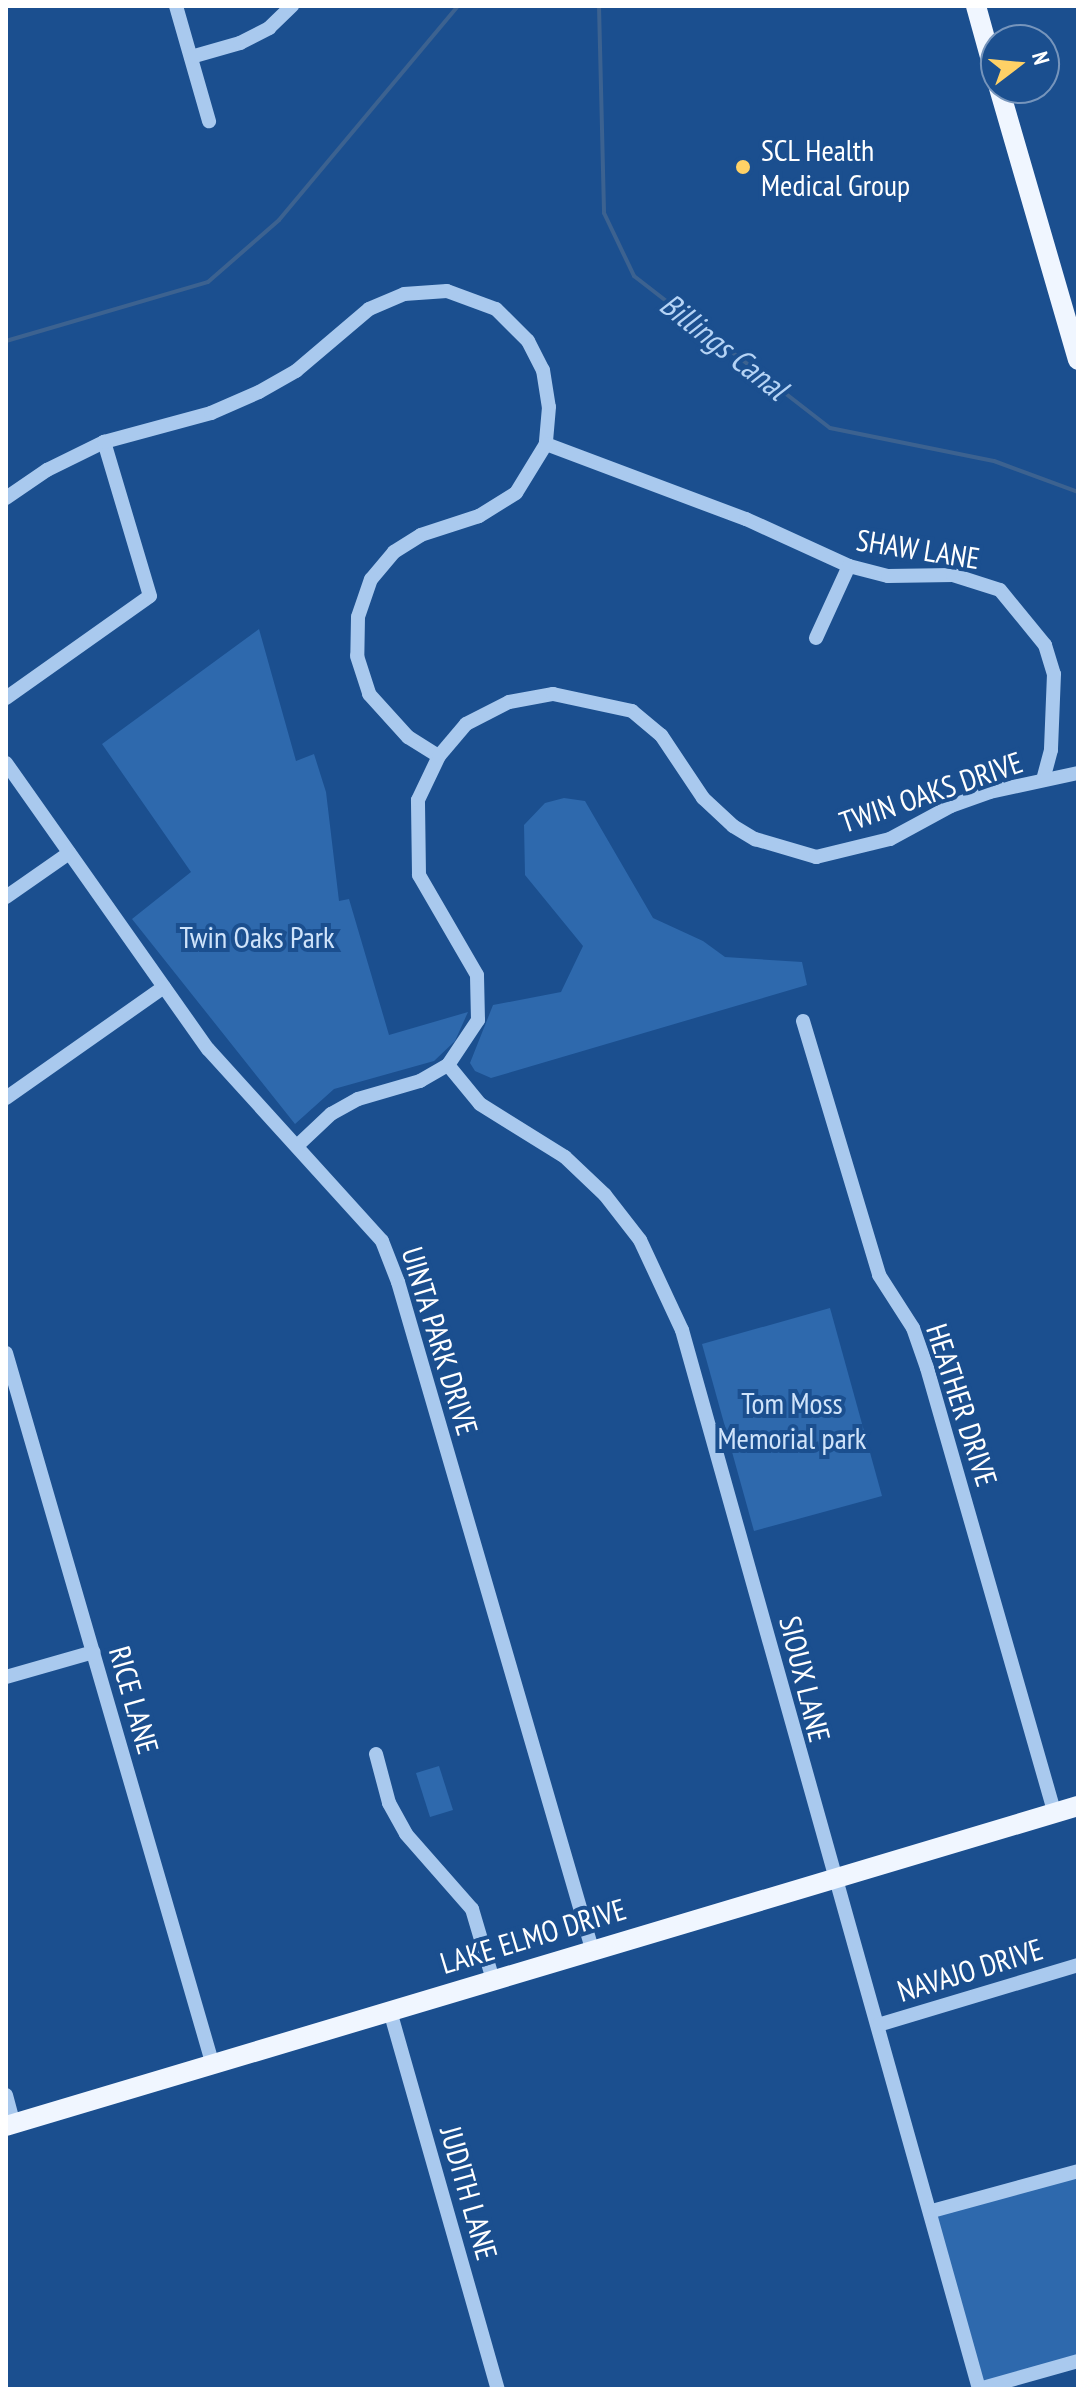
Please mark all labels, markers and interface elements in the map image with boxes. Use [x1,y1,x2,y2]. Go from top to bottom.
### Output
north arrow [980,24,1060,104]
text: N [1026,48,1056,68]
place label: SCL Health Medical Group [761,132,910,202]
marker: SCL Health Medical Group [732,156,754,178]
water label: Billings Canal [653,284,795,408]
street label: SHAW LANE [854,521,982,577]
street label: TWIN OAKS DRIVE [835,744,1027,840]
park label: Twin Oaks Park [179,919,335,955]
street label: UINTA PARK DRIVE [394,1242,486,1440]
street label: HEATHER DRIVE [919,1319,1005,1491]
park label: Tom Moss Memorial park [718,1385,866,1456]
street label: SIOUX LANE [772,1612,838,1746]
street label: RICE LANE [102,1642,166,1758]
street label: LAKE ELMO DRIVE [436,1891,630,1981]
street label: NAVAJO DRIVE [893,1931,1047,2009]
street label: JUDITH LANE [433,2122,505,2264]

